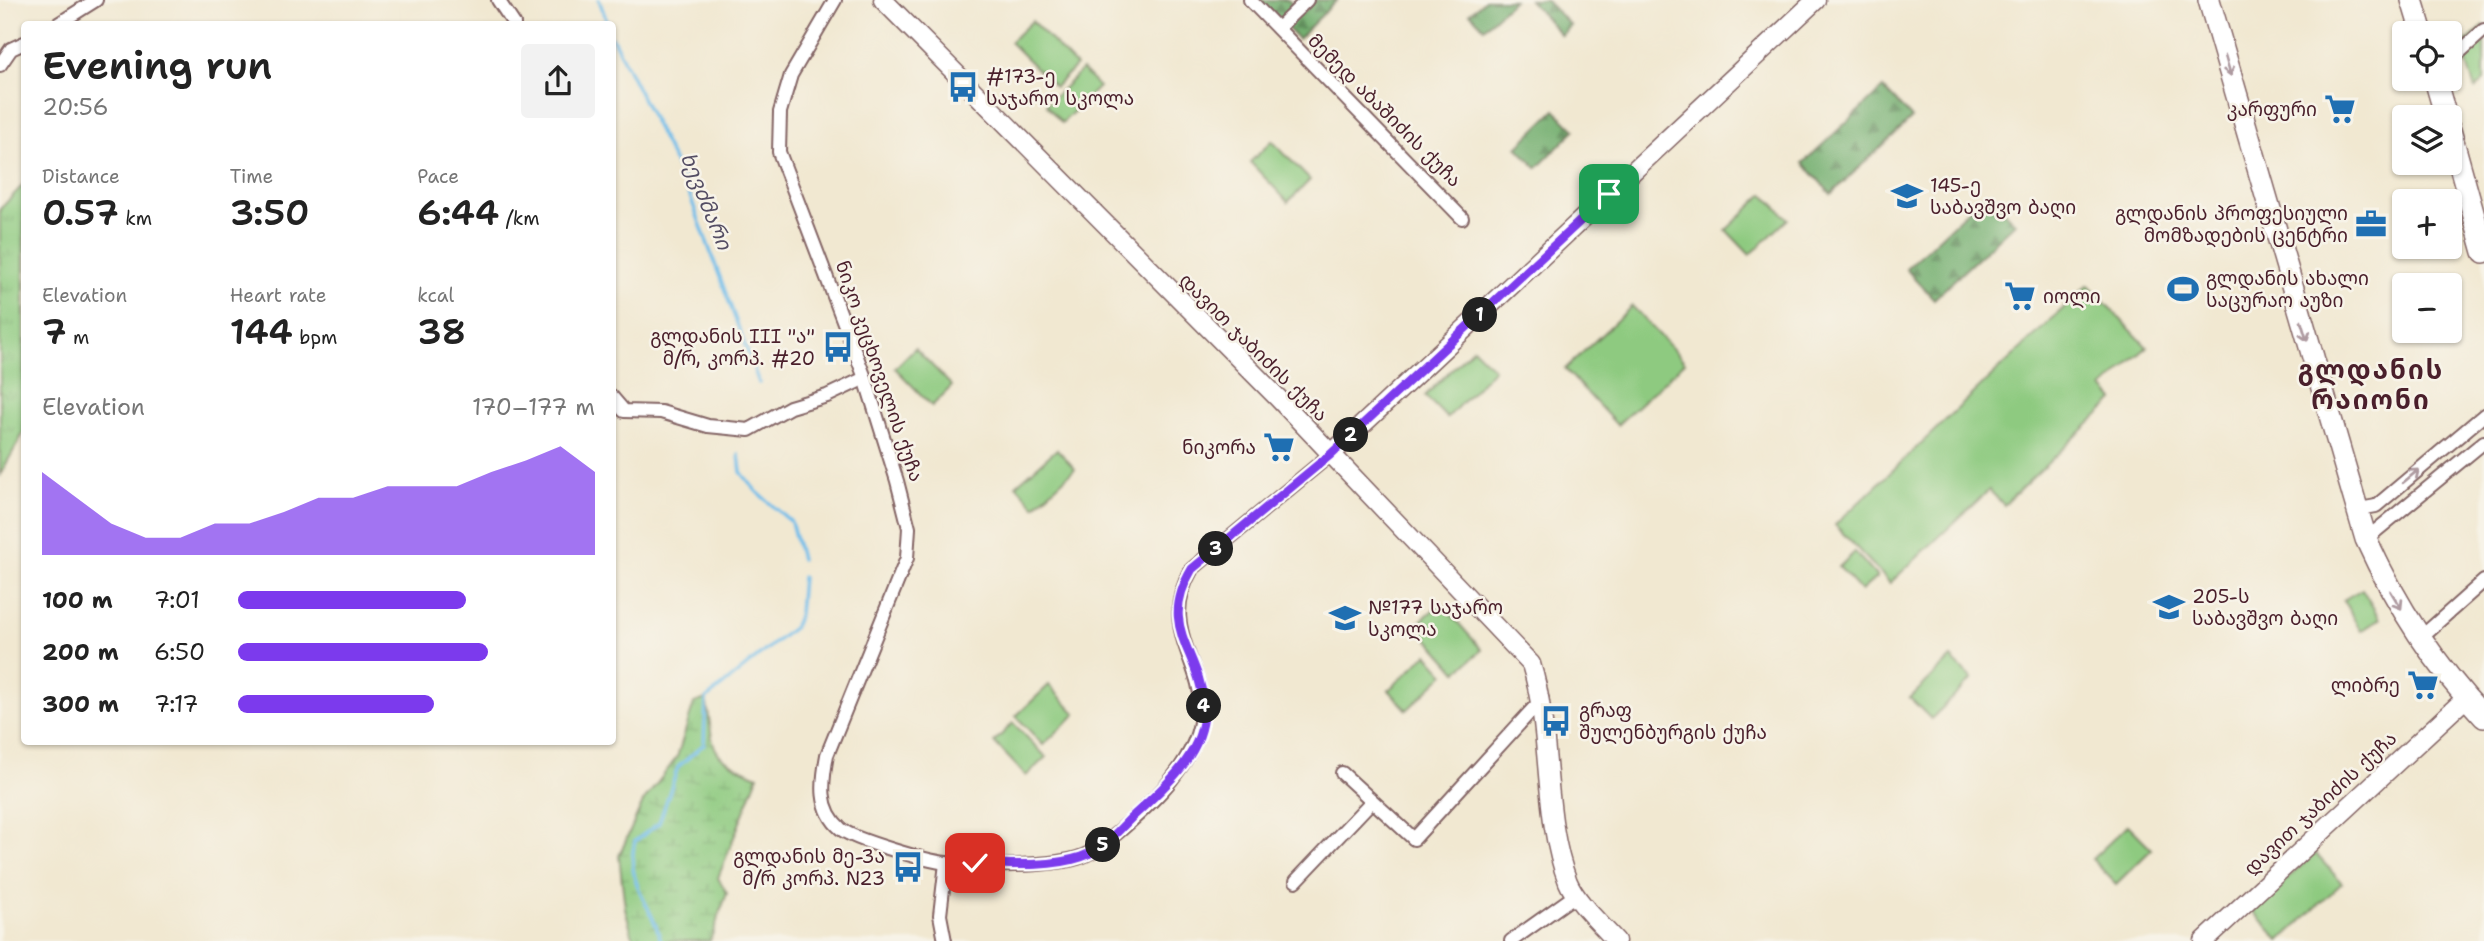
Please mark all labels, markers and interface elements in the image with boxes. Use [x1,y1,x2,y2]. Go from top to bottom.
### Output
map controls [2392,21,2462,343]
button: locate [2392,21,2462,91]
street label: მემედ აბაშიძის ქუჩა [1303,28,1467,192]
text: Evening run [42,40,272,91]
button: share [521,44,595,118]
one-way arrow [2223,54,2236,76]
place label: #173-ე საჯარო სკოლა [986,64,1134,111]
bus stop icon: #173-ე საჯარო სკოლა [946,70,980,104]
text: 20:56 [42,92,109,122]
supermarket icon: კარფური [2323,92,2357,126]
place label: კარფური [2227,97,2317,122]
button: layers [2392,105,2462,175]
water label: ხევძმარი [674,148,739,255]
text: Distance [42,164,120,189]
text: Time [230,164,273,189]
text: Pace [417,164,459,189]
pin [1579,164,1639,224]
place label: 145-ე საბავშვო ბაღი [1930,173,2076,220]
icon: arrive [1590,175,1628,213]
school or university icon: 145-ე საბავშვო ბაღი [1890,179,1924,213]
text: 0.57 [42,189,119,236]
text: 3:50 [230,189,310,236]
text: 6:44 [417,189,499,236]
button: + [2392,189,2462,259]
place label: გლდანის პროფესიული მომზადების ცენტრი [2115,201,2348,248]
text: km [119,206,152,231]
text: /km [499,206,540,231]
office icon: გლდანის პროფესიული მომზადების ცენტრი [2354,207,2388,241]
street label: ნიკო კეცხოველის ქუჩა [830,257,929,485]
place label: გლდანის ახალი საცურაო აუზი [2206,266,2369,313]
street label: დავით ჯაბიძის ქუჩა [1174,268,1333,427]
sports icon: გლდანის ახალი საცურაო აუზი [2166,272,2200,306]
button: − [2392,273,2462,343]
supermarket icon: იოლი [2003,279,2037,313]
text: Elevation [42,283,127,308]
text: Heart rate [230,283,326,308]
text: kcal [417,283,454,308]
place label: იოლი [2043,284,2101,309]
pin: 1 [1462,298,1498,332]
text: 1 [1475,302,1484,327]
text: 7 [42,308,67,355]
text: 144 [230,308,293,355]
text: 38 [417,308,466,355]
one-way arrow [2299,320,2311,342]
place label: გლდანის III "ა" მ/რ, კორპ. #20 [650,324,815,371]
text: m [67,325,89,350]
text: bpm [293,325,337,350]
bus stop icon: გლდანის III "ა" მ/რ, კორპ. #20 [821,330,855,364]
district label: გლდანის რაიონი [2298,352,2444,417]
text: Elevation [42,392,145,422]
text: 170–177 m [472,392,595,422]
pin: 2 [1334,418,1368,452]
text: 2 [1344,422,1357,447]
supermarket icon: ნიკორა [1262,430,1296,464]
place label: ნიკორა [1182,435,1256,460]
one-way arrow [2401,468,2419,484]
pin: 3 [1198,532,1234,566]
text: 3 [1209,536,1222,561]
place label: 205-ს საბავშვო ბაღი [2192,584,2338,631]
text: 100 m [42,585,113,615]
text: 7:01 [154,585,200,615]
school or university icon: 205-ს საბავშვო ბაღი [2152,590,2186,624]
one-way arrow [2389,590,2403,610]
place label: №177 საჯარო სკოლა [1368,595,1503,642]
school or university icon: №177 საჯარო სკოლა [1328,601,1362,635]
text: 200 m [42,637,119,667]
text: 6:50 [154,637,205,667]
supermarket icon: ლიბრე [2406,668,2440,702]
place label: ლიბრე [2331,673,2400,698]
pin: 4 [1186,688,1222,724]
text: 300 m [42,689,119,719]
text: 7:17 [154,689,198,719]
text: 4 [1197,693,1210,718]
place label: გრაფ შულენბურგის ქუჩა [1579,698,1767,745]
bus stop icon: გრაფ შულენბურგის ქუჩა [1539,704,1573,738]
street label: დავით ჯაბიძის ქუჩა [2239,726,2402,881]
pin: 5 [1086,828,1120,862]
text: 5 [1097,832,1108,857]
pin [945,833,1005,893]
place label: გლდანის მე-3ა მ/რ კორპ. N23 [733,844,885,891]
icon: check [956,844,994,882]
bus stop icon: გლდანის მე-3ა მ/რ კორპ. N23 [891,850,925,884]

